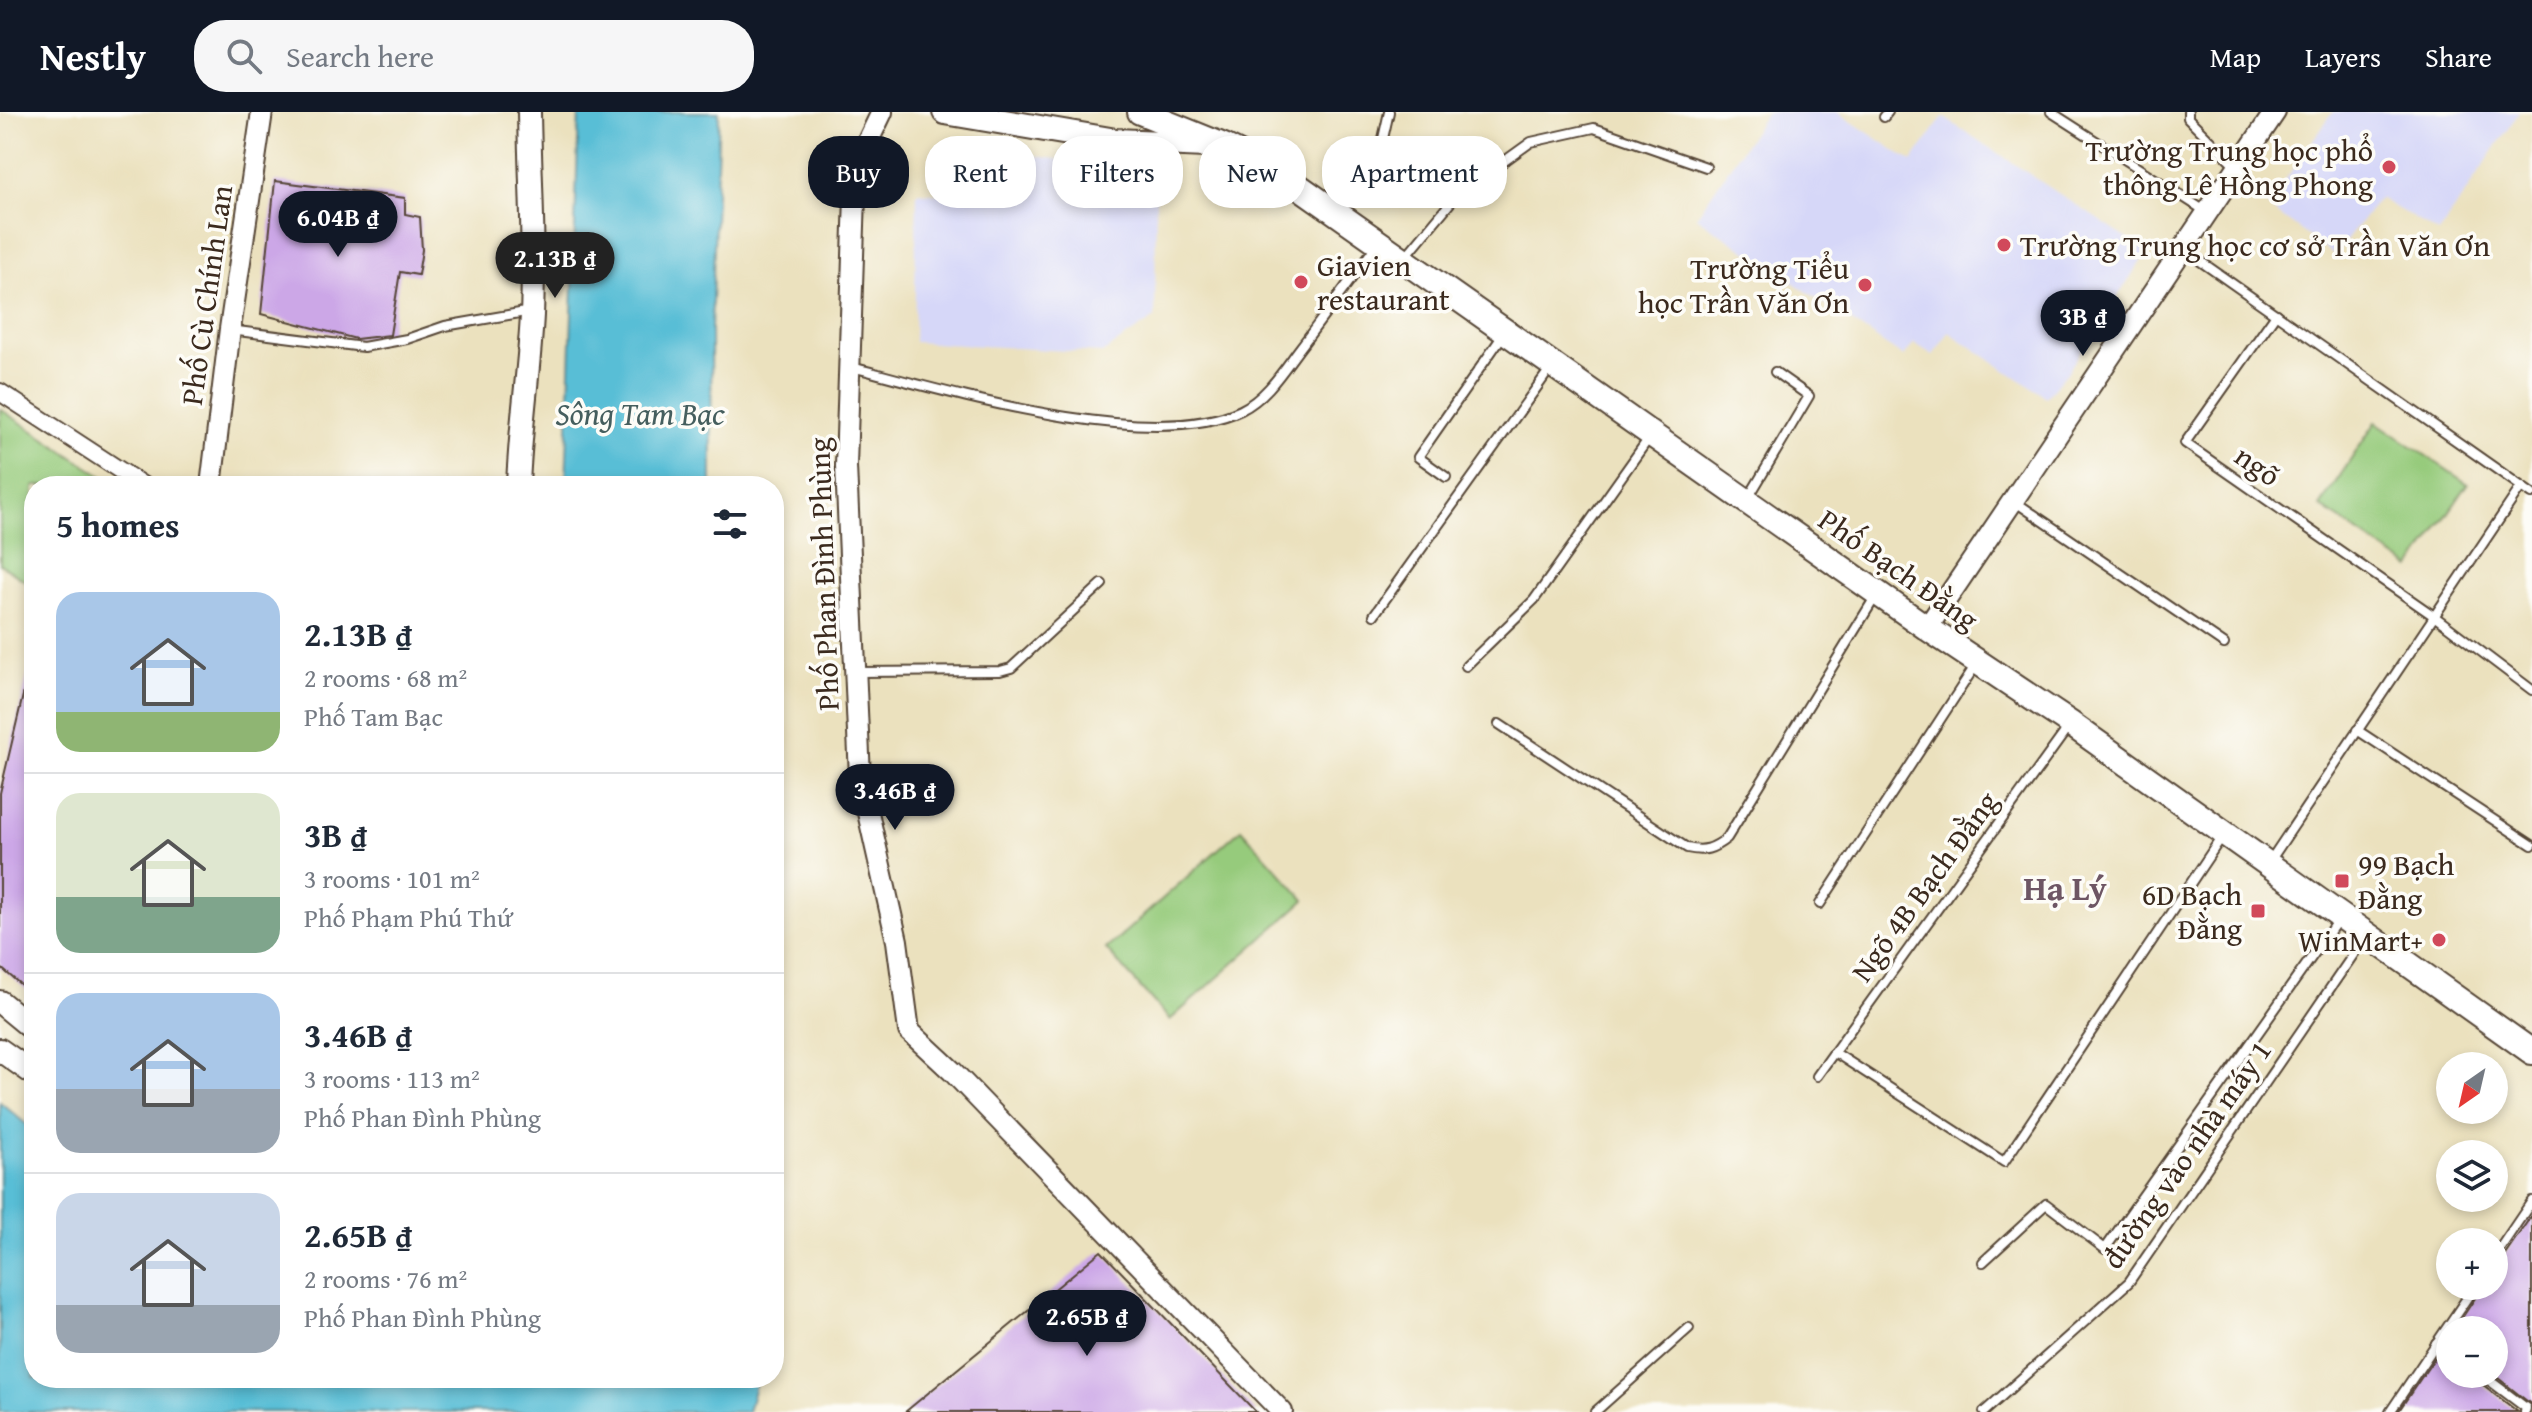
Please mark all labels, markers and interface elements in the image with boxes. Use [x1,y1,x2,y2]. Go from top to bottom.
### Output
search box [194,20,754,92]
text: Nestly [40,28,146,84]
icon: search [222,34,266,78]
text: Search here [286,34,434,78]
text: Map [2210,36,2261,77]
text: Layers [2305,36,2381,77]
text: Share [2425,36,2492,77]
place label: Trường Trung học phổ thông Lê Hồng Phong [2086,128,2373,206]
chip: Buy [808,136,909,208]
chip: Rent [925,136,1036,208]
chip: Filters [1052,136,1183,208]
chip: New [1199,136,1306,208]
chip: Apartment [1322,136,1507,208]
marker: Trường Trung học phổ thông Lê Hồng Phong [2380,158,2398,176]
street label: Phố Cù Chính Lan [169,182,243,408]
pin: 6.04B ₫ [264,191,412,259]
text: 6.04B ₫ [296,197,380,236]
place label: Trường Trung học cơ sở Trần Văn Ơn [2020,223,2490,267]
pin: 2.13B ₫ [481,232,629,300]
marker: Trường Trung học cơ sở Trần Văn Ơn [1995,236,2013,254]
text: 2.13B ₫ [513,238,597,277]
place label: Giavien restaurant [1317,243,1450,321]
place label: Trường Tiểu học Trần Văn Ơn [1638,246,1850,324]
marker: Giavien restaurant [1292,273,1310,291]
marker: Trường Tiểu học Trần Văn Ơn [1856,276,1874,294]
pin: 3B ₫ [2036,290,2130,358]
text: 3B ₫ [2059,296,2107,335]
water label: Sông Tam Bạc [555,390,726,437]
street label: ngõ [2226,433,2290,497]
street label: Phố Phan Đình Phùng [796,437,850,711]
street label: Phố Bạch Đằng [1810,497,1988,641]
text: 5 homes [56,500,180,549]
icon: filters [708,502,752,546]
text: 2.13B ₫ [304,609,413,658]
icon: home [120,624,216,720]
text: 2 rooms · 68 m² [304,658,467,697]
text: Phố Tam Bạc [304,697,443,736]
pin: 3.46B ₫ [821,764,969,832]
text: 3.46B ₫ [853,770,937,809]
street label: Ngõ 4B Bạch Đằng [1840,782,2008,990]
text: 3B ₫ [304,810,368,859]
icon: home [120,825,216,921]
place label: 99 Bạch Đằng [2358,842,2455,920]
text: 3 rooms · 101 m² [304,859,480,898]
district label: Hạ Lý [2023,863,2107,912]
place label: 6D Bạch Đằng [2142,872,2242,950]
marker: 99 Bạch Đằng [2333,872,2351,890]
text: Phố Phạm Phú Thứ [304,898,513,937]
marker: 6D Bạch Đằng [2249,902,2267,920]
place label: WinMart+ [2298,918,2423,962]
marker: WinMart+ [2430,931,2448,949]
text: 3.46B ₫ [304,1010,413,1059]
icon: home [120,1025,216,1121]
street label: đường vào nhà máy 1 [2090,1031,2282,1277]
north arrow [2436,1052,2508,1124]
map controls [2436,1052,2508,1388]
text: 3 rooms · 113 m² [304,1059,480,1098]
text: Phố Phan Đình Phùng [304,1098,541,1137]
button: layers [2436,1140,2508,1212]
text: 2.65B ₫ [304,1210,413,1259]
icon: home [120,1225,216,1321]
button: + [2436,1228,2508,1300]
text: 2 rooms · 76 m² [304,1259,467,1298]
pin: 2.65B ₫ [1013,1290,1161,1358]
text: 2.65B ₫ [1045,1296,1129,1335]
text: Phố Phan Đình Phùng [304,1298,541,1337]
button: − [2436,1316,2508,1388]

